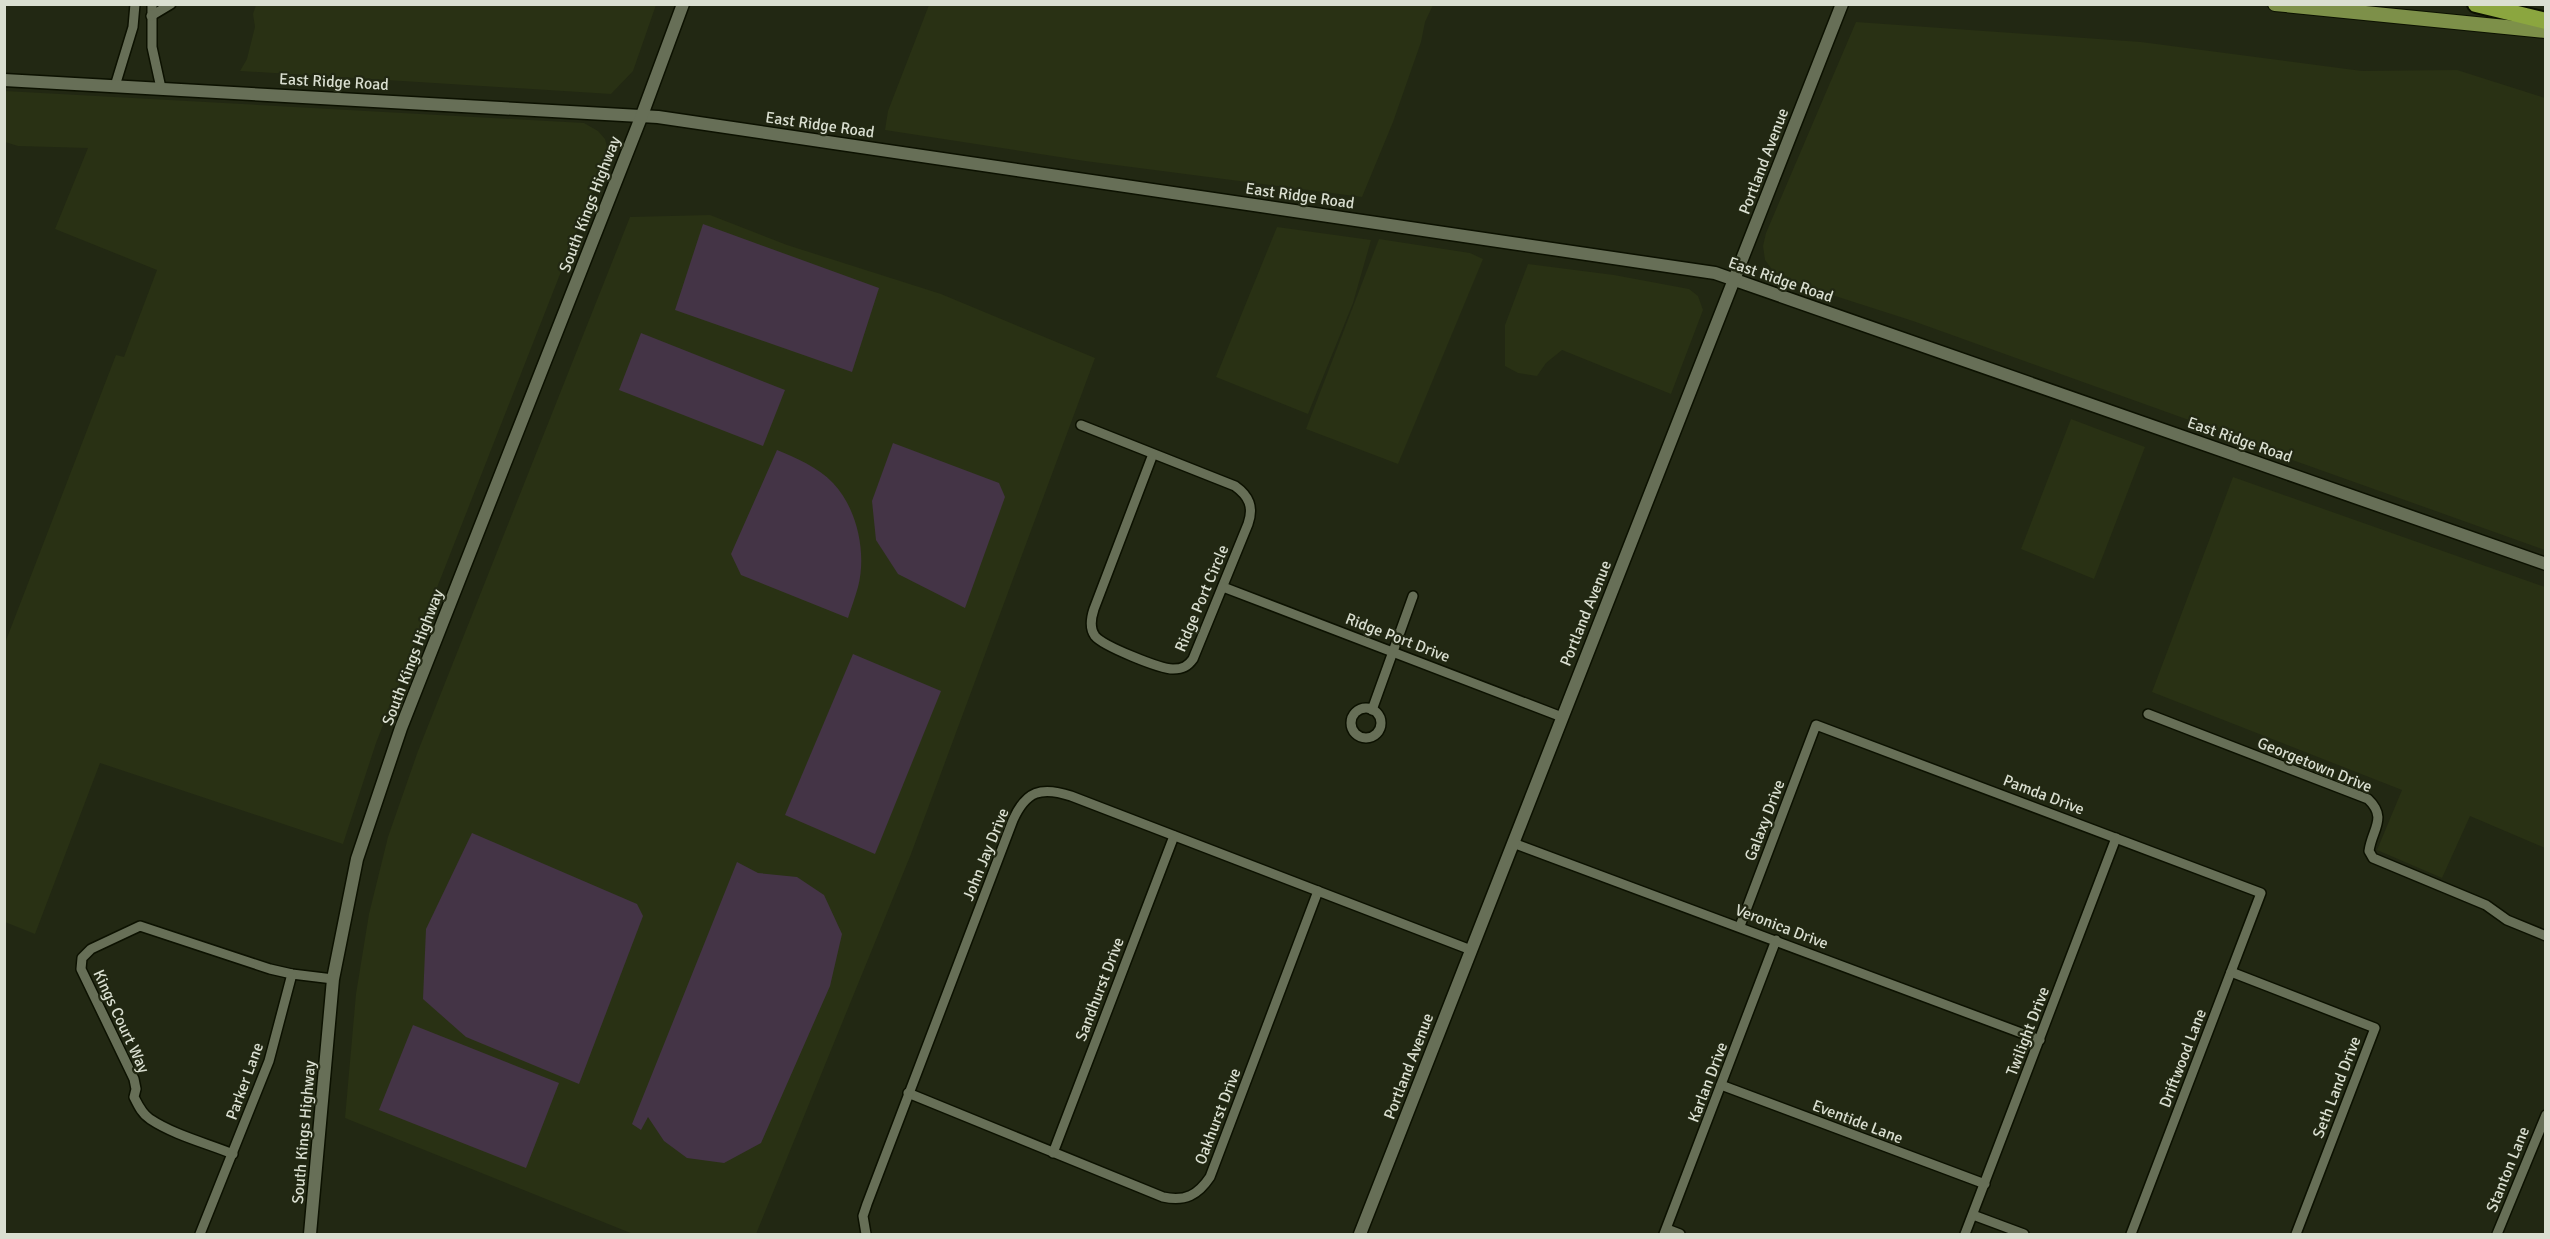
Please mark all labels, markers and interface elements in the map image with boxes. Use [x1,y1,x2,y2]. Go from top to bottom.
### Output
street label: East Ridge Road [279,69,389,95]
street label: Portland Avenue [1734,105,1793,217]
street label: East Ridge Road [764,107,876,143]
street label: South Kings Highway [555,133,625,275]
street label: East Ridge Road [1244,178,1356,214]
street label: East Ridge Road [1725,253,1836,307]
street label: East Ridge Road [2184,413,2295,467]
street label: Ridge Port Circle [1170,542,1233,655]
street label: Portland Avenue [1556,558,1616,669]
street label: South Kings Highway [378,586,448,728]
street label: Ridge Port Drive [1342,609,1453,667]
street label: Georgetown Drive [2254,733,2375,797]
street label: Pamda Drive [2000,770,2087,820]
street label: Galaxy Drive [1740,777,1790,864]
street label: John Jay Drive [958,805,1014,904]
street label: Veronica Drive [1732,900,1831,954]
street label: Sandhurst Drive [1071,935,1129,1044]
street label: Kings Court Way [88,966,154,1077]
street label: Twilight Drive [2002,984,2054,1079]
street label: Driftwood Lane [2155,1006,2211,1111]
street label: Portland Avenue [1379,1010,1438,1122]
street label: Seth Land Drive [2308,1034,2366,1141]
street label: Karlan Drive [1683,1039,1732,1125]
street label: Parker Lane [222,1040,268,1123]
street label: South Kings Highway [288,1059,320,1205]
street label: Oakhurst Drive [1190,1065,1245,1167]
street label: Eventide Lane [1809,1095,1906,1148]
street label: Stanton Lane [2482,1124,2534,1215]

